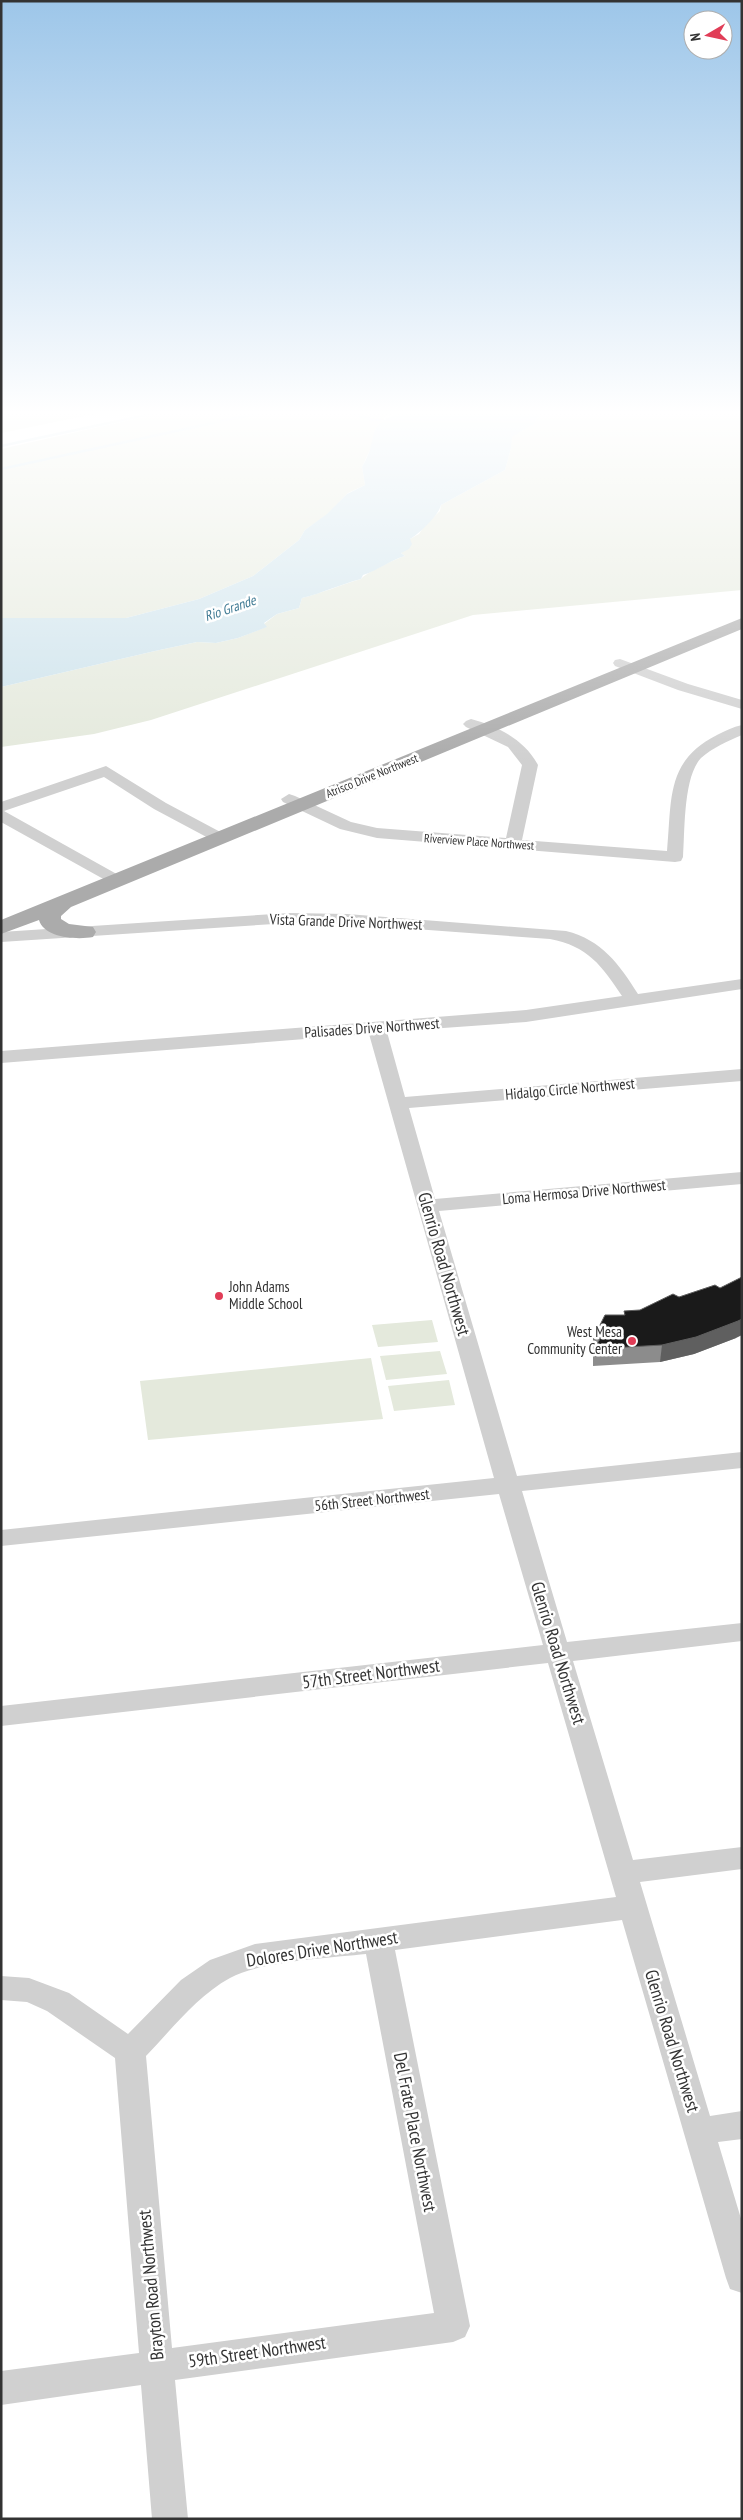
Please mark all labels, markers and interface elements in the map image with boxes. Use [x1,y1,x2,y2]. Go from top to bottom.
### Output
north arrow [683,10,733,60]
text: N [686,32,705,42]
water label: Rio Grande [202,590,259,625]
street label: Atrisco Drive Northwest [324,750,421,801]
street label: Riverview Place Northwest [423,830,535,853]
street label: Vista Grande Drive Northwest [268,909,423,934]
street label: Palisades Drive Northwest [304,1013,440,1042]
street label: Hidalgo Circle Northwest [505,1073,635,1104]
street label: Loma Hermosa Drive Northwest [501,1175,667,1208]
street label: Glenrio Road Northwest [413,1190,476,1338]
place label: John Adams Middle School [228,1277,303,1313]
marker: John Adams Middle School [213,1290,225,1302]
place label: West Mesa Community Center [527,1322,623,1358]
marker: West Mesa Community Center [626,1335,638,1347]
street label: 56th Street Northwest [314,1484,430,1515]
street label: Glenrio Road Northwest [526,1579,591,1727]
street label: 57th Street Northwest [301,1654,441,1693]
street label: Dolores Drive Northwest [245,1925,399,1972]
street label: Glenrio Road Northwest [640,1967,705,2115]
street label: Del Frate Place Northwest [389,2050,442,2214]
street label: Brayton Road Northwest [132,2209,169,2361]
street label: 59th Street Northwest [187,2330,327,2373]

